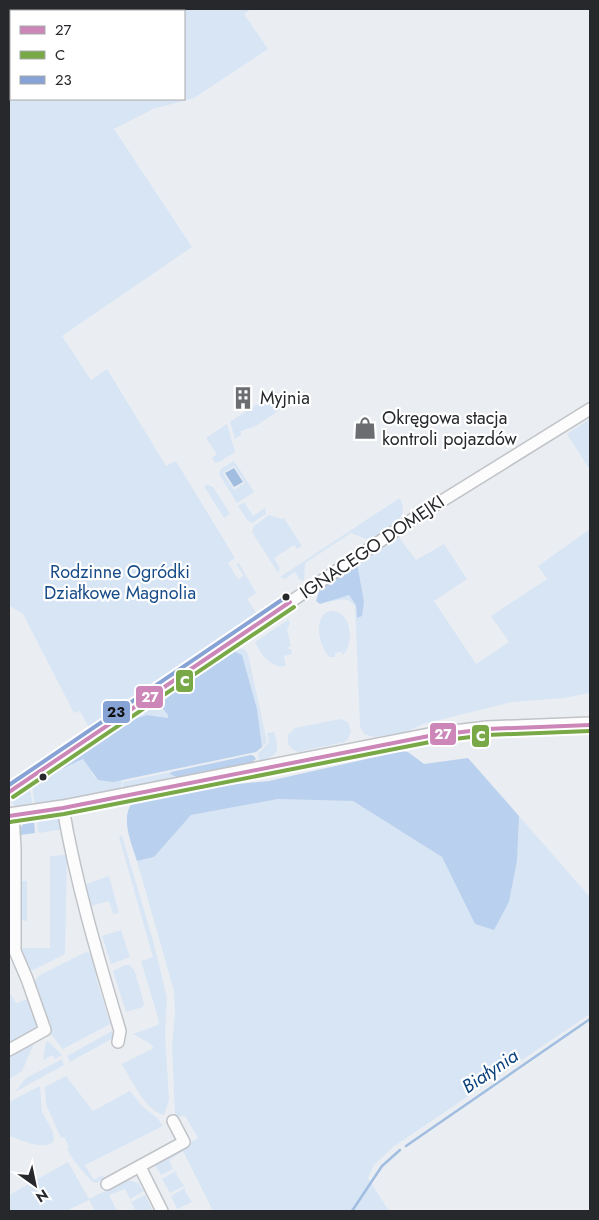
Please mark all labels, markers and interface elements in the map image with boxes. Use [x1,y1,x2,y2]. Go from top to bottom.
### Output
legend [10,10,185,100]
text: 27 [55,19,72,41]
text: C [55,44,65,66]
text: 23 [55,69,72,91]
building icon: Myjnia [230,385,256,411]
place label: Myjnia [260,385,310,411]
place label: Okręgowa stacja kontroli pojazdów [382,405,518,452]
shop icon: Okręgowa stacja kontroli pojazdów [352,415,378,441]
street label: IGNACEGO DOMEJKI [295,489,449,605]
park label: Rodzinne Ogródki Działkowe Magnolia [44,559,196,606]
unlabelled marker [281,592,291,602]
line badge: C [175,669,194,693]
text: C [180,671,190,691]
line badge: 27 [135,685,164,709]
text: 27 [141,687,159,707]
line badge: 23 [102,700,131,724]
text: 23 [107,702,125,722]
line badge: 27 [429,722,457,746]
text: 27 [434,724,452,744]
line badge: C [471,724,490,748]
text: C [476,726,486,746]
unlabelled marker [38,772,48,782]
water label: Białynia [456,1042,524,1100]
north arrow [10,1160,60,1210]
text: N [32,1184,52,1207]

